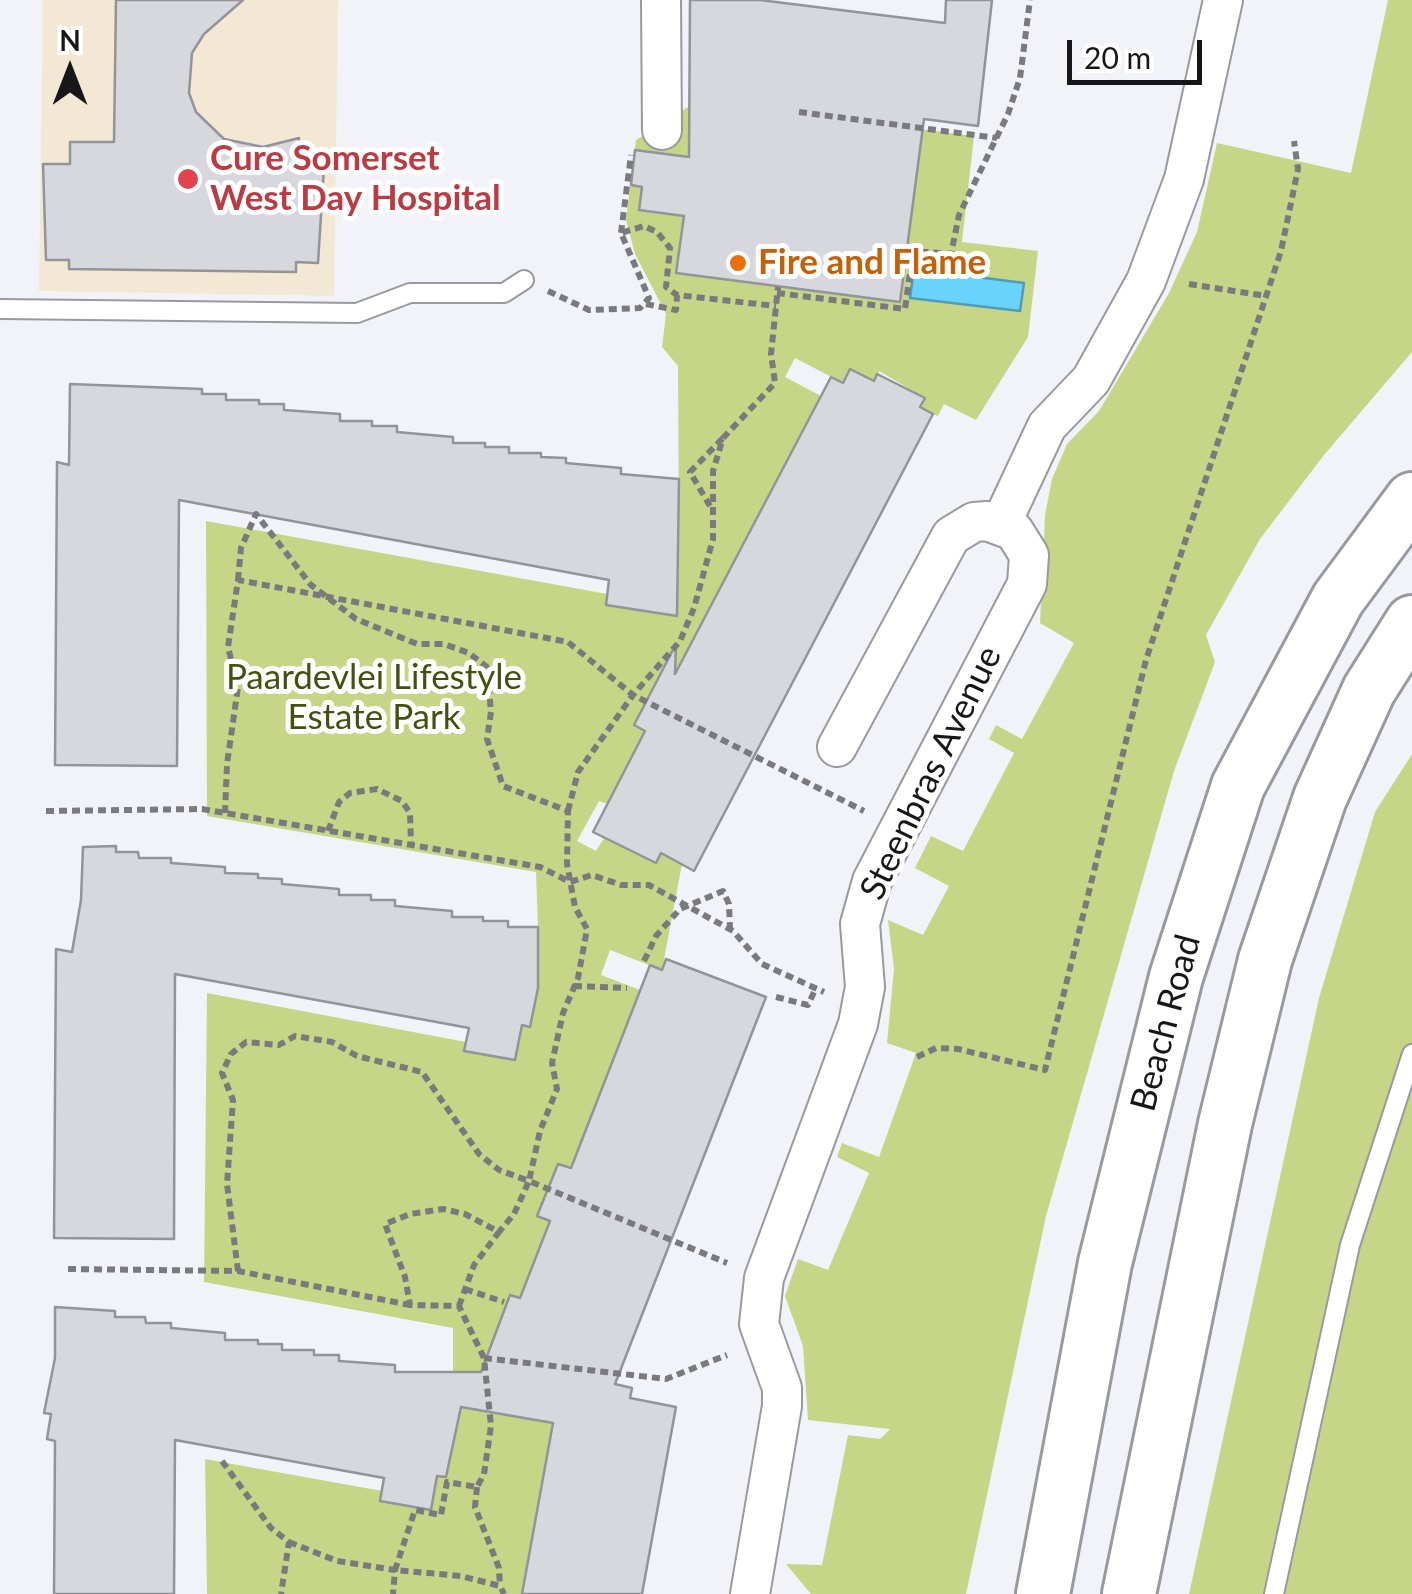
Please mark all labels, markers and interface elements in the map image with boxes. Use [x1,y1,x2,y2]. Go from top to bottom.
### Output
north arrow [20,20,120,120]
scale bar [1072,20,1207,82]
text: N [59,23,81,57]
text: 20 m [1084,39,1151,75]
place label: Cure Somerset West Day Hospital [210,138,501,220]
marker: Cure Somerset West Day Hospital [175,166,201,192]
place label: Fire and Flame [758,242,986,284]
marker: Fire and Flame [727,252,749,274]
street label: Steenbras Avenue [852,639,1010,907]
park label: Paardevlei Lifestyle Estate Park [226,657,522,739]
street label: Beach Road [1122,930,1210,1116]

